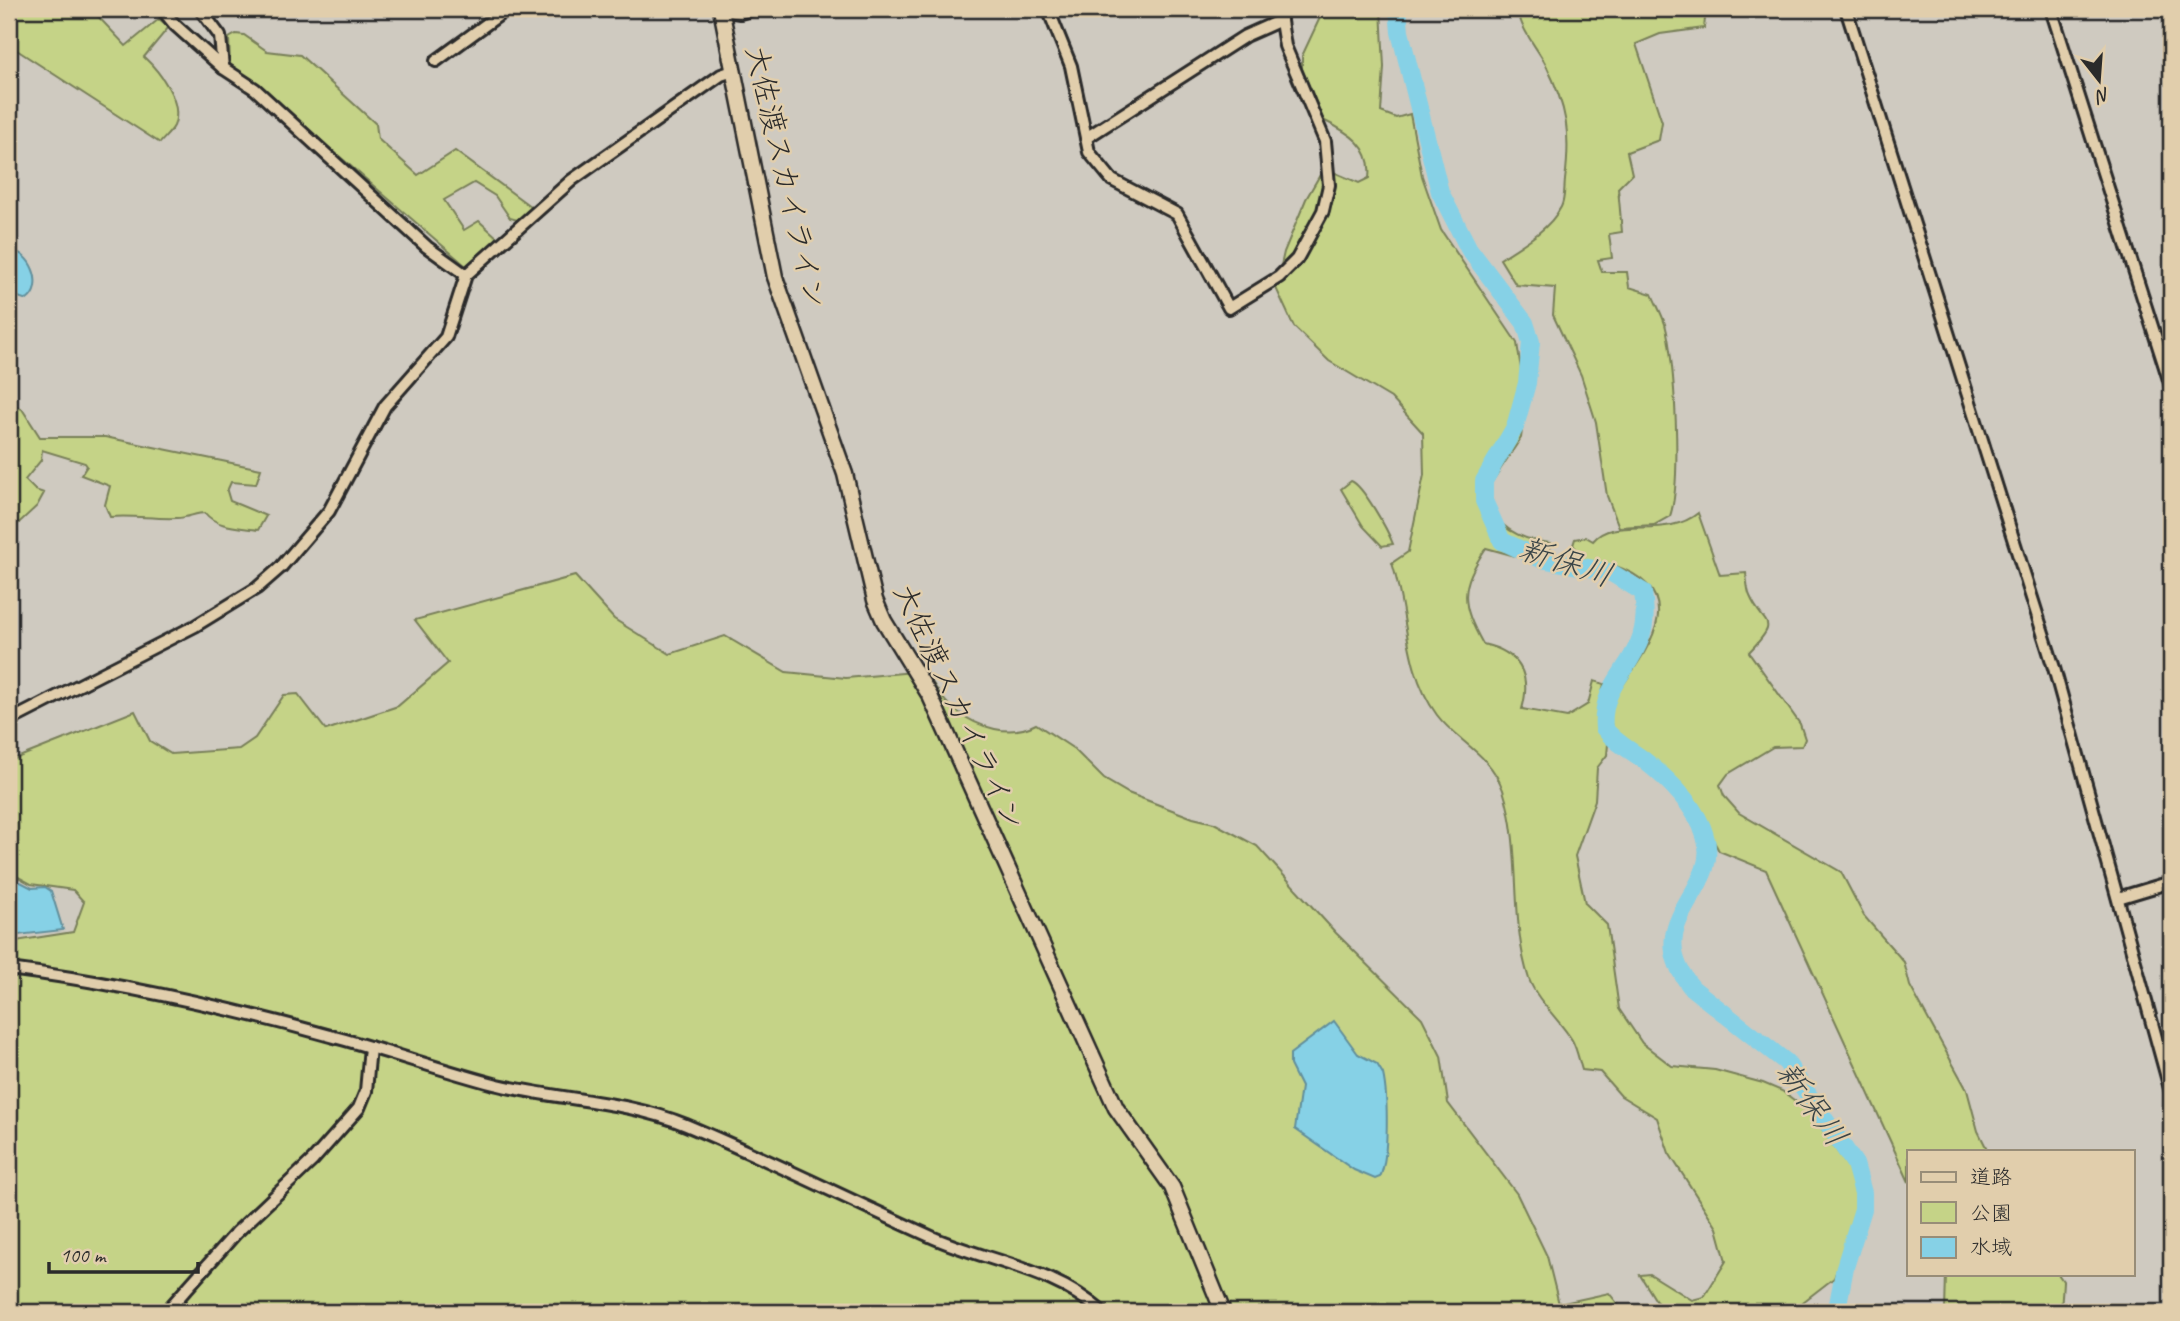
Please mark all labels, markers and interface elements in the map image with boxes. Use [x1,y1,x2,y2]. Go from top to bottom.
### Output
street label: 大佐渡スカイライン [737,42,835,312]
north arrow [2064,46,2134,116]
text: N [2091,82,2113,109]
water label: 新保川 [1514,528,1618,596]
street label: 大佐渡スカイライン [885,577,1033,837]
water label: 新保川 [1767,1053,1857,1155]
legend [1907,1150,2134,1276]
text: 道路 [1970,1164,2012,1190]
text: 公園 [1970,1200,2012,1226]
scale bar [49,1230,198,1274]
text: 水域 [1970,1234,2012,1260]
text: 100 m [60,1242,107,1268]

